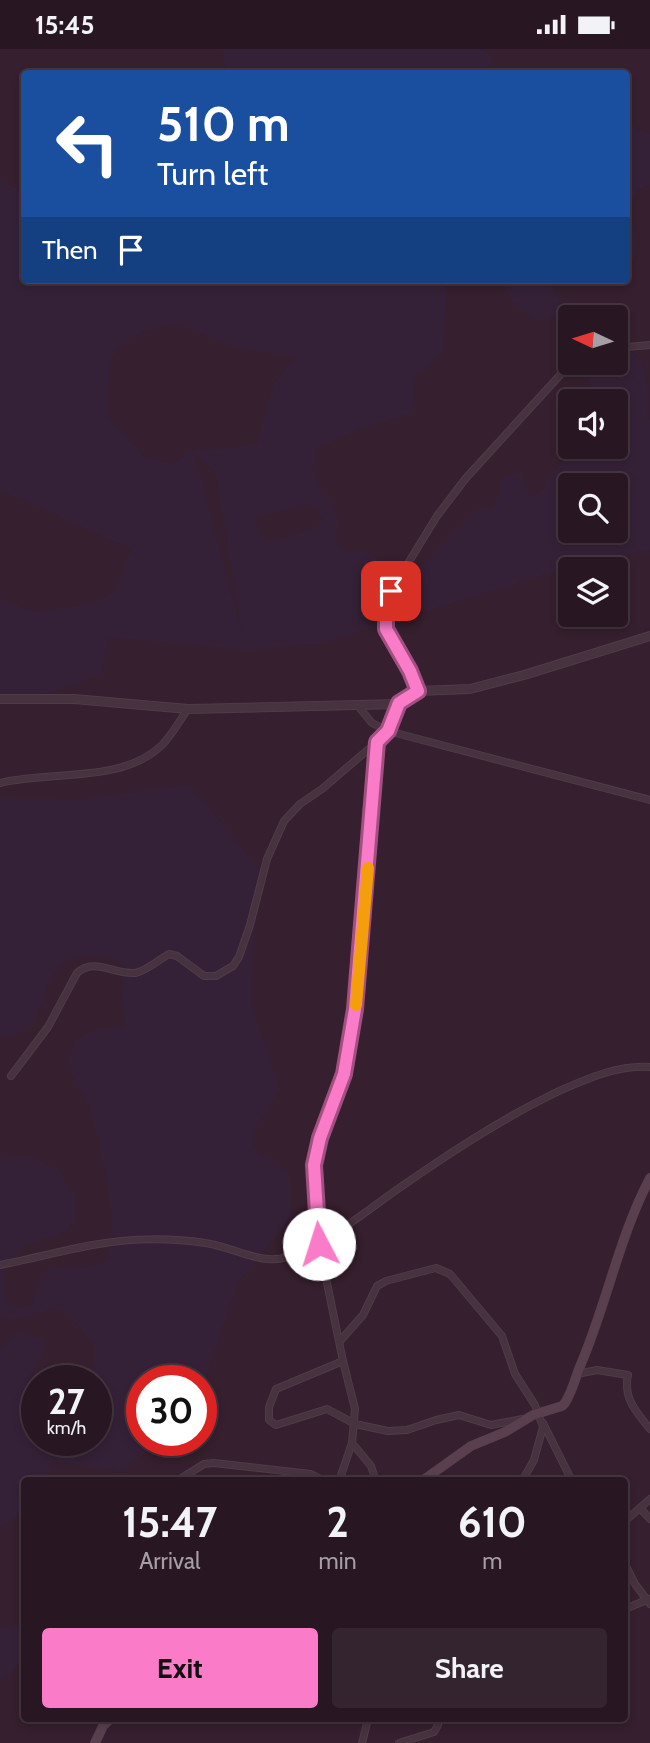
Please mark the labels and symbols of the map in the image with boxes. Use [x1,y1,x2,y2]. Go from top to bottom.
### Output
north arrow [558,305,628,375]
pin [361,561,421,621]
position arrow [282,1207,356,1281]
speed limit sign: 30 [126,1365,217,1456]

